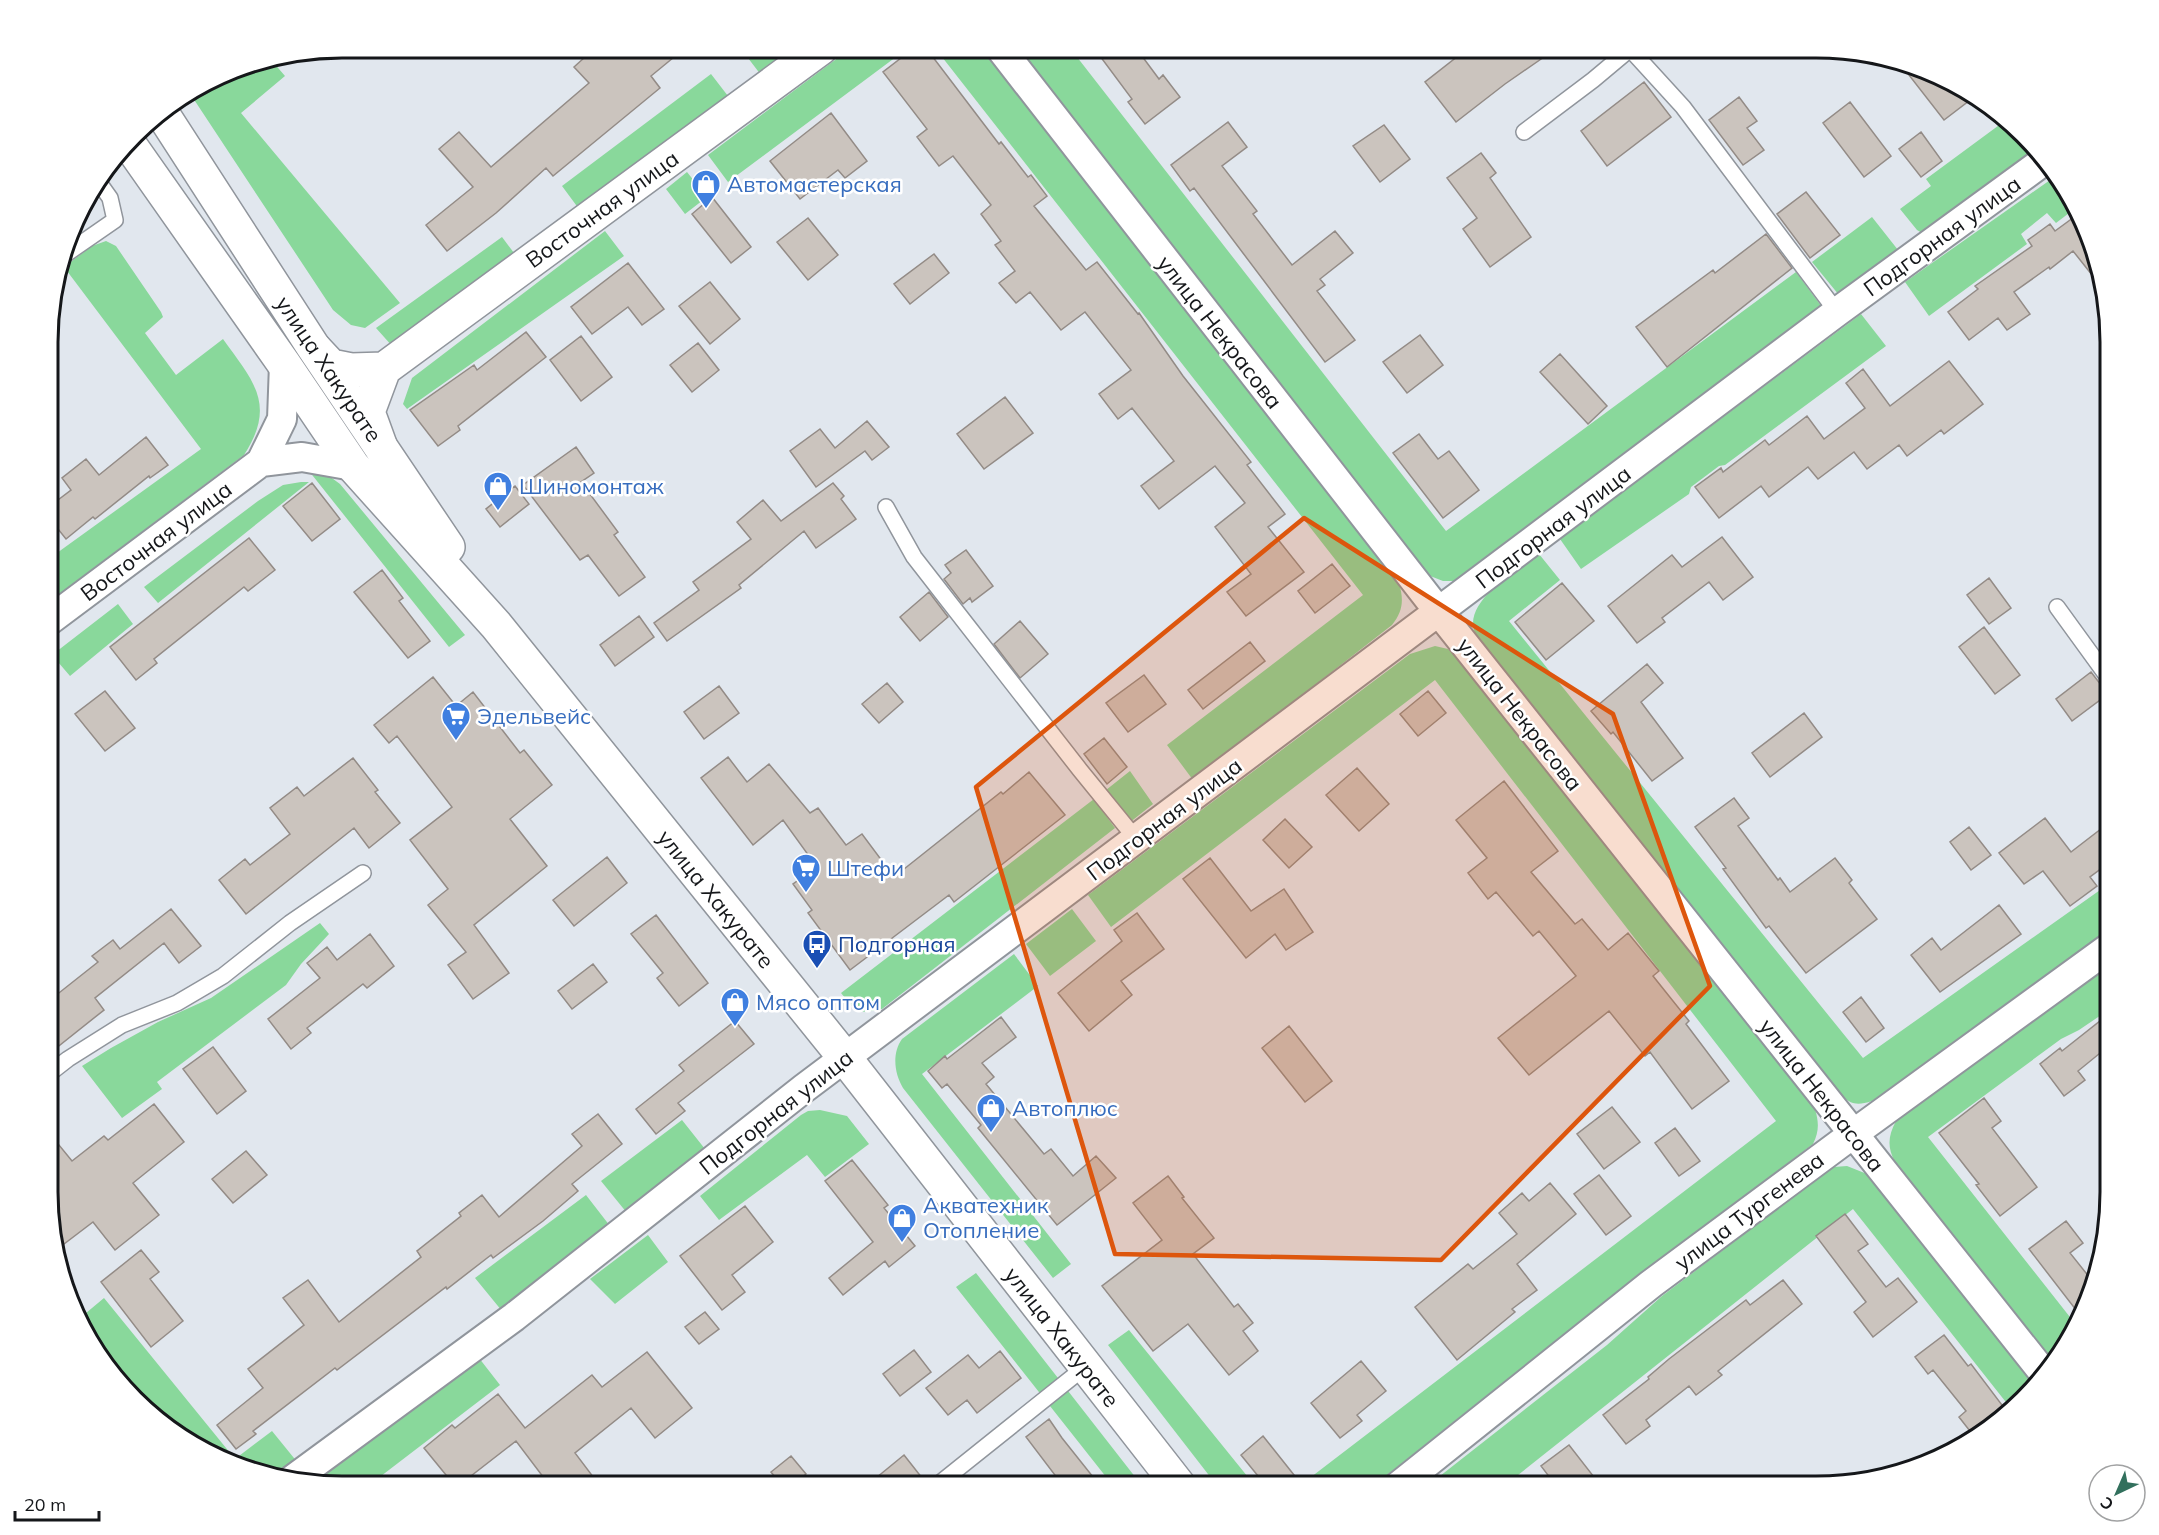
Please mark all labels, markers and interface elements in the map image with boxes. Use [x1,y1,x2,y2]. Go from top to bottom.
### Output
street label: Восточная улица [520,144,684,274]
shop icon: Автомастерская [690,168,722,210]
place label: Автомастерская [727,170,902,198]
street label: Подгорная улица [1858,170,2026,302]
street label: улица Некрасова [1151,250,1289,414]
street label: улица Хакурате [270,291,388,447]
street label: Подгорная улица [1470,459,1636,595]
shop icon: Шиномонтаж [482,470,514,512]
place label: Шиномонтаж [519,472,664,500]
street label: Восточная улица [75,475,237,607]
street label: улица Некрасова [1451,632,1589,796]
supermarket icon: Эдельвейс [440,700,472,742]
place label: Эдельвейс [477,702,591,730]
street label: Подгорная улица [1081,751,1247,887]
street label: улица Хакурате [652,824,780,974]
supermarket icon: Штефи [790,852,822,894]
place label: Штефи [827,854,904,882]
bus stop icon: Подгорная [801,928,833,970]
place label: Подгорная [838,930,956,958]
shop icon: Мясо оптом [719,986,751,1028]
place label: Мясо оптом [756,988,880,1016]
street label: улица Некрасова [1753,1013,1891,1177]
street label: Подгорная улица [694,1043,858,1181]
shop icon: Автоплюс [975,1092,1007,1134]
place label: Автоплюс [1012,1094,1118,1122]
street label: улица Тургенева [1669,1146,1829,1276]
place label: Акватехник Отопление [923,1191,1049,1244]
shop icon: Акватехник Отопление [886,1202,918,1244]
street label: улица Хакурате [999,1261,1125,1413]
north arrow [2087,1463,2147,1523]
scale bar [15,1484,99,1522]
text: 20 m [24,1493,66,1516]
text: С [2096,1493,2117,1515]

